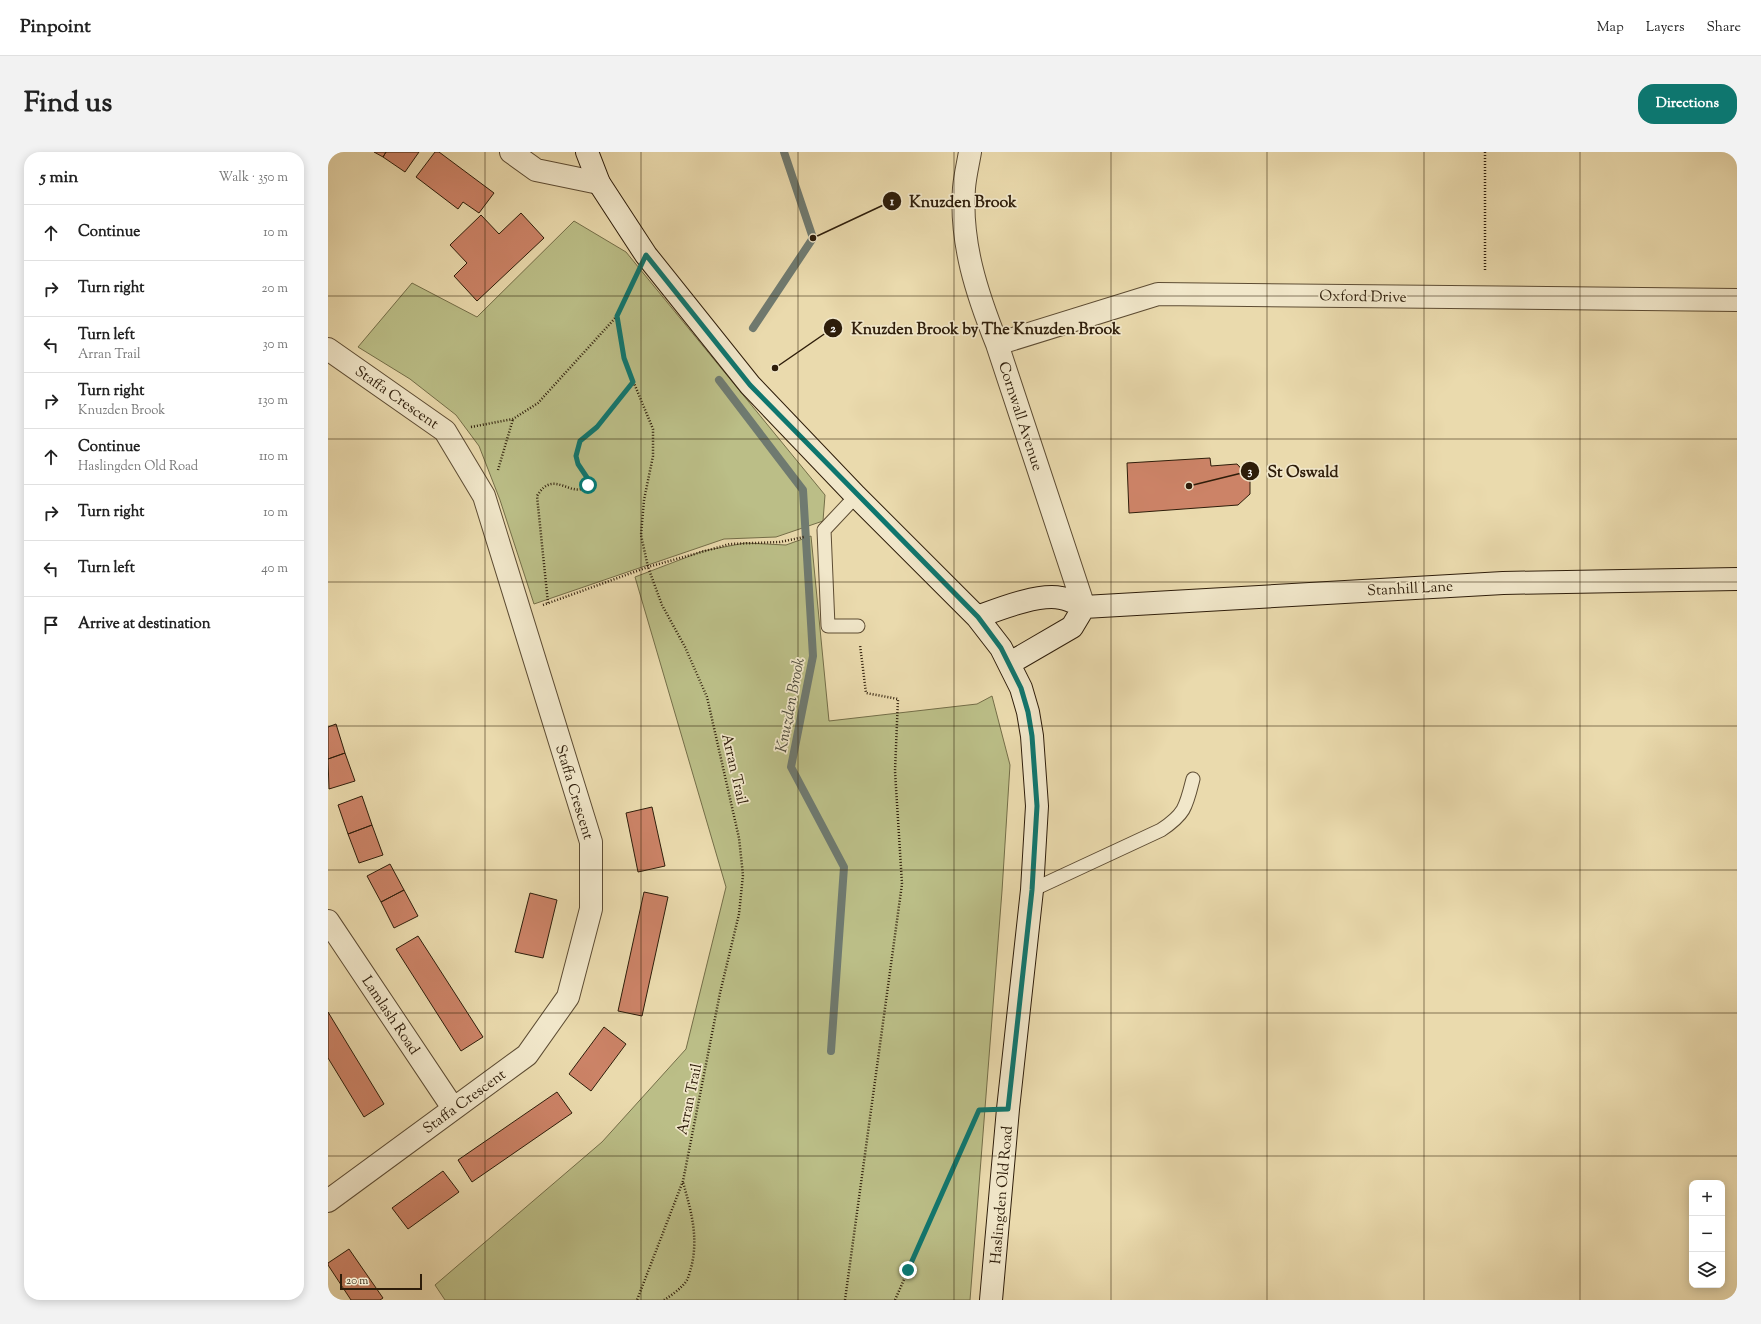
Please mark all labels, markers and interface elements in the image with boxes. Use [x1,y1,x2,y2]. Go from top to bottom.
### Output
text: Pinpoint [20,14,91,41]
text: Map [1597,18,1624,38]
text: Layers [1646,18,1684,38]
text: Share [1706,18,1741,38]
text: Find us [24,84,112,124]
button: Directions [1638,84,1737,124]
text: 5 min [40,166,78,190]
text: Walk · 350 m [219,169,288,187]
callout: Knuzden Brook [882,187,1025,215]
text: Knuzden Brook [909,192,1017,215]
text: 1 [889,193,895,211]
icon: ahead [40,222,62,244]
text: Continue [78,222,140,243]
text: 10 m [263,224,288,242]
icon: right [40,278,62,300]
text: Turn right [78,278,144,299]
text: 20 m [262,280,288,298]
street label: Oxford Drive [1319,286,1407,309]
callout: Knuzden Brook by The Knuzden Brook [823,314,1129,342]
text: Knuzden Brook by The Knuzden Brook [851,319,1121,342]
text: 2 [830,320,836,338]
text: Turn left [78,325,135,346]
icon: left [40,334,62,356]
text: 30 m [262,336,288,354]
text: Arran Trail [78,346,141,364]
street label: Cornwall Avenue [992,359,1047,474]
street label: Staffa Crescent [350,361,442,435]
text: Turn right [78,381,144,402]
icon: right [40,390,62,412]
text: 130 m [258,392,288,410]
text: Knuzden Brook [78,402,165,420]
text: Continue [78,437,140,458]
icon: ahead [40,446,62,468]
text: 110 m [259,448,288,466]
callout: St Oswald [1240,457,1347,485]
text: Haslingden Old Road [78,458,198,476]
text: St Oswald [1267,462,1339,485]
text: 3 [1248,463,1253,481]
route start [579,476,597,494]
icon: right [40,502,62,524]
text: Turn right [78,502,144,523]
text: 10 m [263,504,288,522]
icon: left [40,558,62,580]
text: Turn left [78,558,135,579]
text: 40 m [261,560,288,578]
street label: Stanhill Lane [1367,577,1454,602]
icon: arrive [40,614,62,636]
text: Arrive at destination [78,614,211,635]
water label: Knuzden Brook [771,656,812,755]
street label: Arran Trail [715,732,752,807]
street label: Staffa Crescent [549,742,598,842]
street label: Lamlash Road [356,972,424,1060]
street label: Arran Trail [673,1062,708,1137]
street label: Staffa Crescent [419,1065,511,1140]
street label: Haslingden Old Road [986,1125,1019,1265]
map controls [1689,1180,1725,1288]
button: + [1689,1180,1725,1216]
button: − [1689,1216,1725,1252]
button: layers [1689,1252,1725,1288]
route end [899,1261,917,1279]
scale bar [340,1272,422,1291]
text: 20 m [346,1273,368,1289]

